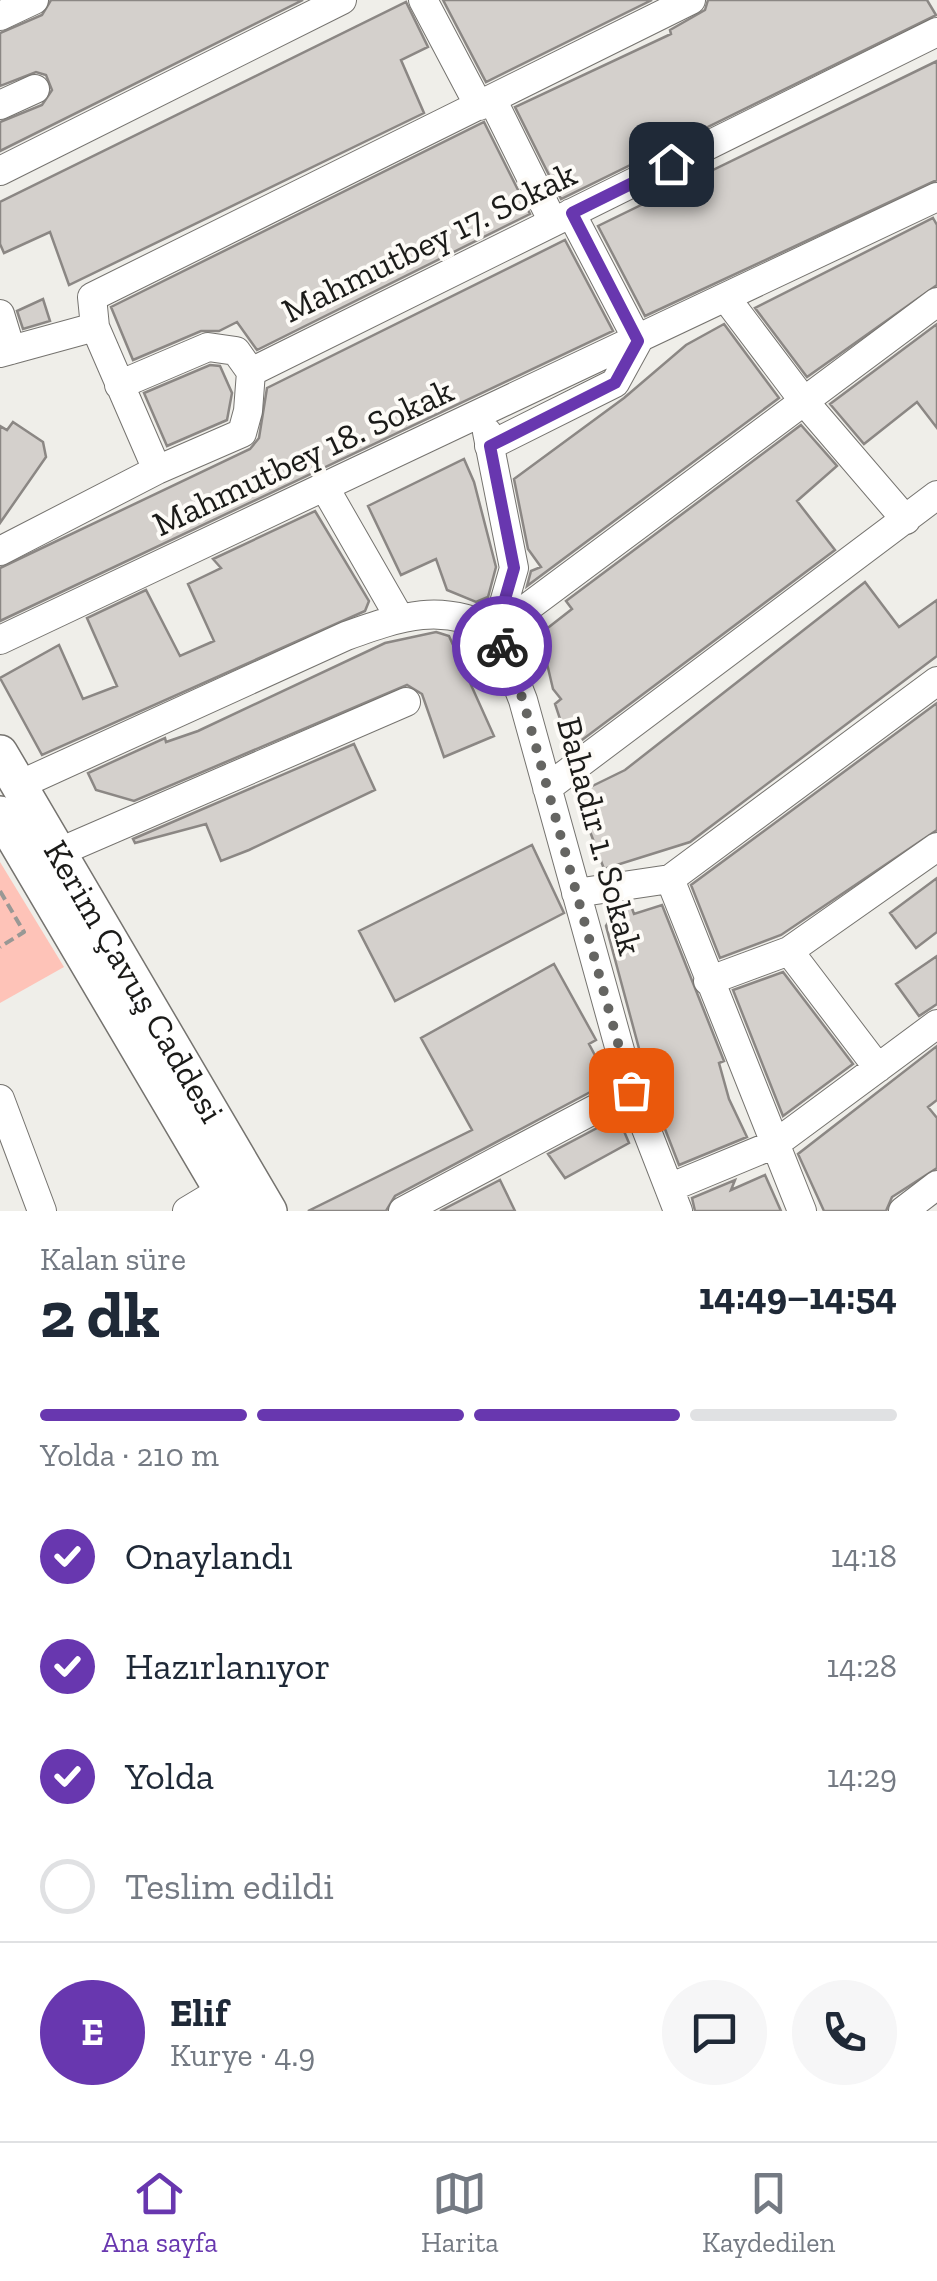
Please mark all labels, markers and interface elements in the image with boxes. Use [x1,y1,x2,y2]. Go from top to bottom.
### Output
pin [629,122,714,207]
icon: home [644,137,699,192]
street label: Mahmutbey 17. Sokak [275,152,583,332]
street label: Mahmutbey 18. Sokak [146,369,460,545]
courier [452,596,552,696]
icon: bike [475,619,530,674]
street label: Bahadır 1. Sokak [548,713,652,959]
street label: Kerim Çavuş Caddesi [35,833,233,1130]
pin [589,1048,674,1133]
icon: bag [604,1063,659,1118]
text: Kalan süre [40,1240,186,1278]
text: 14:49–14:54 [699,1273,897,1319]
text: 2 dk [40,1276,160,1354]
text: Yolda · 210 m [40,1436,219,1474]
icon: check [40,1529,95,1584]
text: Onaylandı [125,1533,293,1579]
text: 14:18 [831,1537,897,1575]
icon: check [40,1639,95,1694]
text: Hazırlanıyor [125,1643,330,1689]
text: 14:28 [827,1647,897,1685]
icon: check [40,1749,95,1804]
text: Yolda [125,1753,214,1799]
text: 14:29 [827,1757,897,1795]
text: Teslim edildi [125,1863,334,1909]
button: chat [662,1980,767,2085]
button: phone [792,1980,897,2085]
text: Elif [170,1990,228,2036]
text: E [81,2009,104,2055]
text: Kurye · 4.9 [170,2036,315,2074]
tab: Ana sayfa [102,2166,218,2259]
tab: Harita [421,2166,499,2259]
tab: Kaydedilen [702,2166,835,2259]

